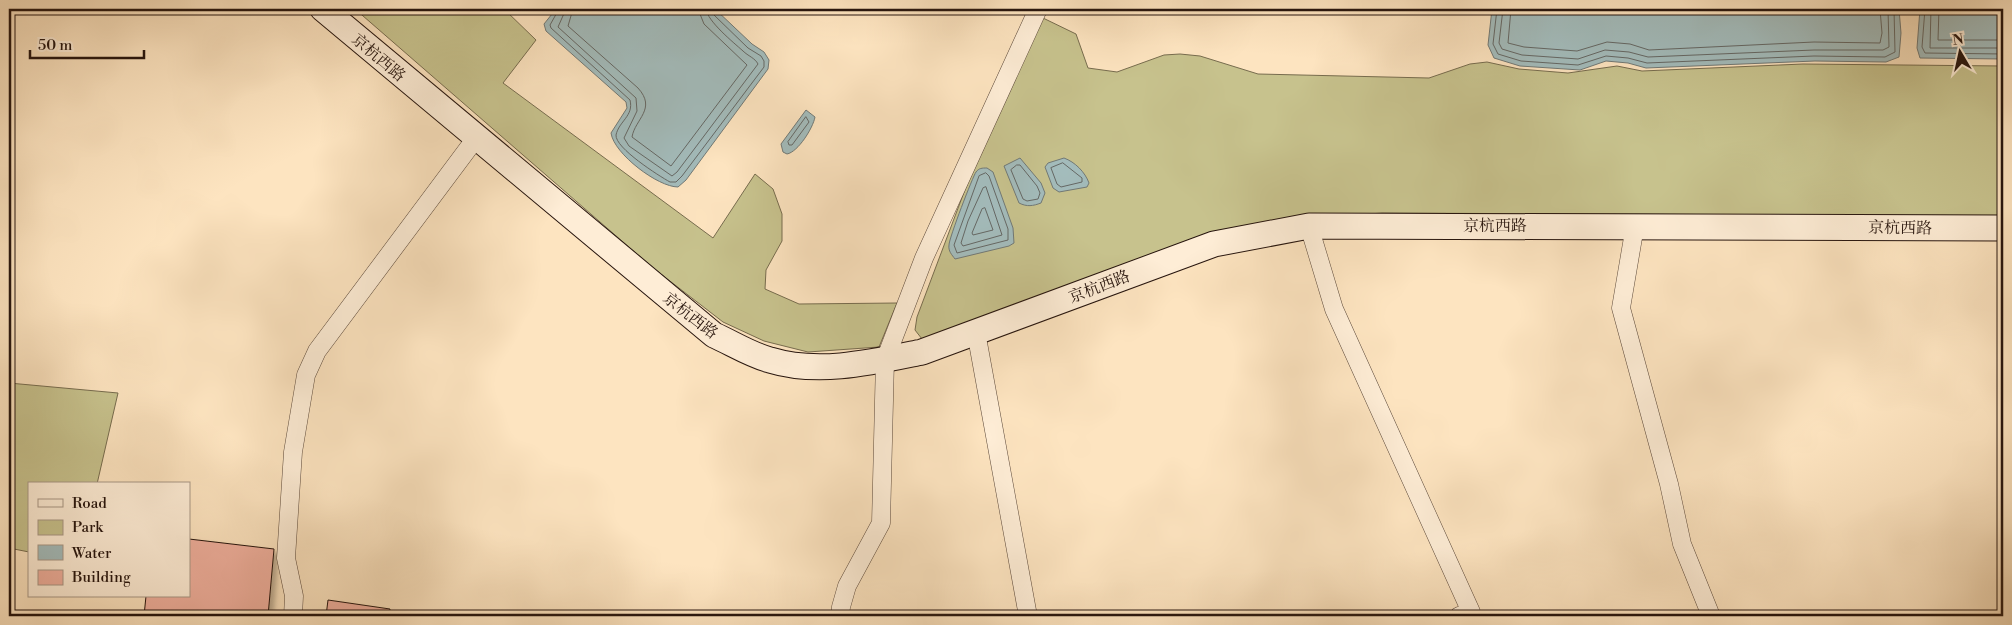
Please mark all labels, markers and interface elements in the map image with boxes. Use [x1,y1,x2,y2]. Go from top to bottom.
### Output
scale bar [30,28,144,60]
north arrow [1934,28,1984,78]
street label: 京杭西路 [347,30,409,86]
text: N [1951,30,1965,50]
text: 50 m [38,36,72,55]
street label: 京杭西路 [1463,216,1527,236]
street label: 京杭西路 [1868,217,1932,239]
street label: 京杭西路 [1066,266,1133,308]
street label: 京杭西路 [659,288,722,343]
legend [28,482,190,598]
text: Road [72,494,107,513]
text: Park [72,518,104,537]
text: Water [71,544,112,563]
text: Building [71,568,131,587]

